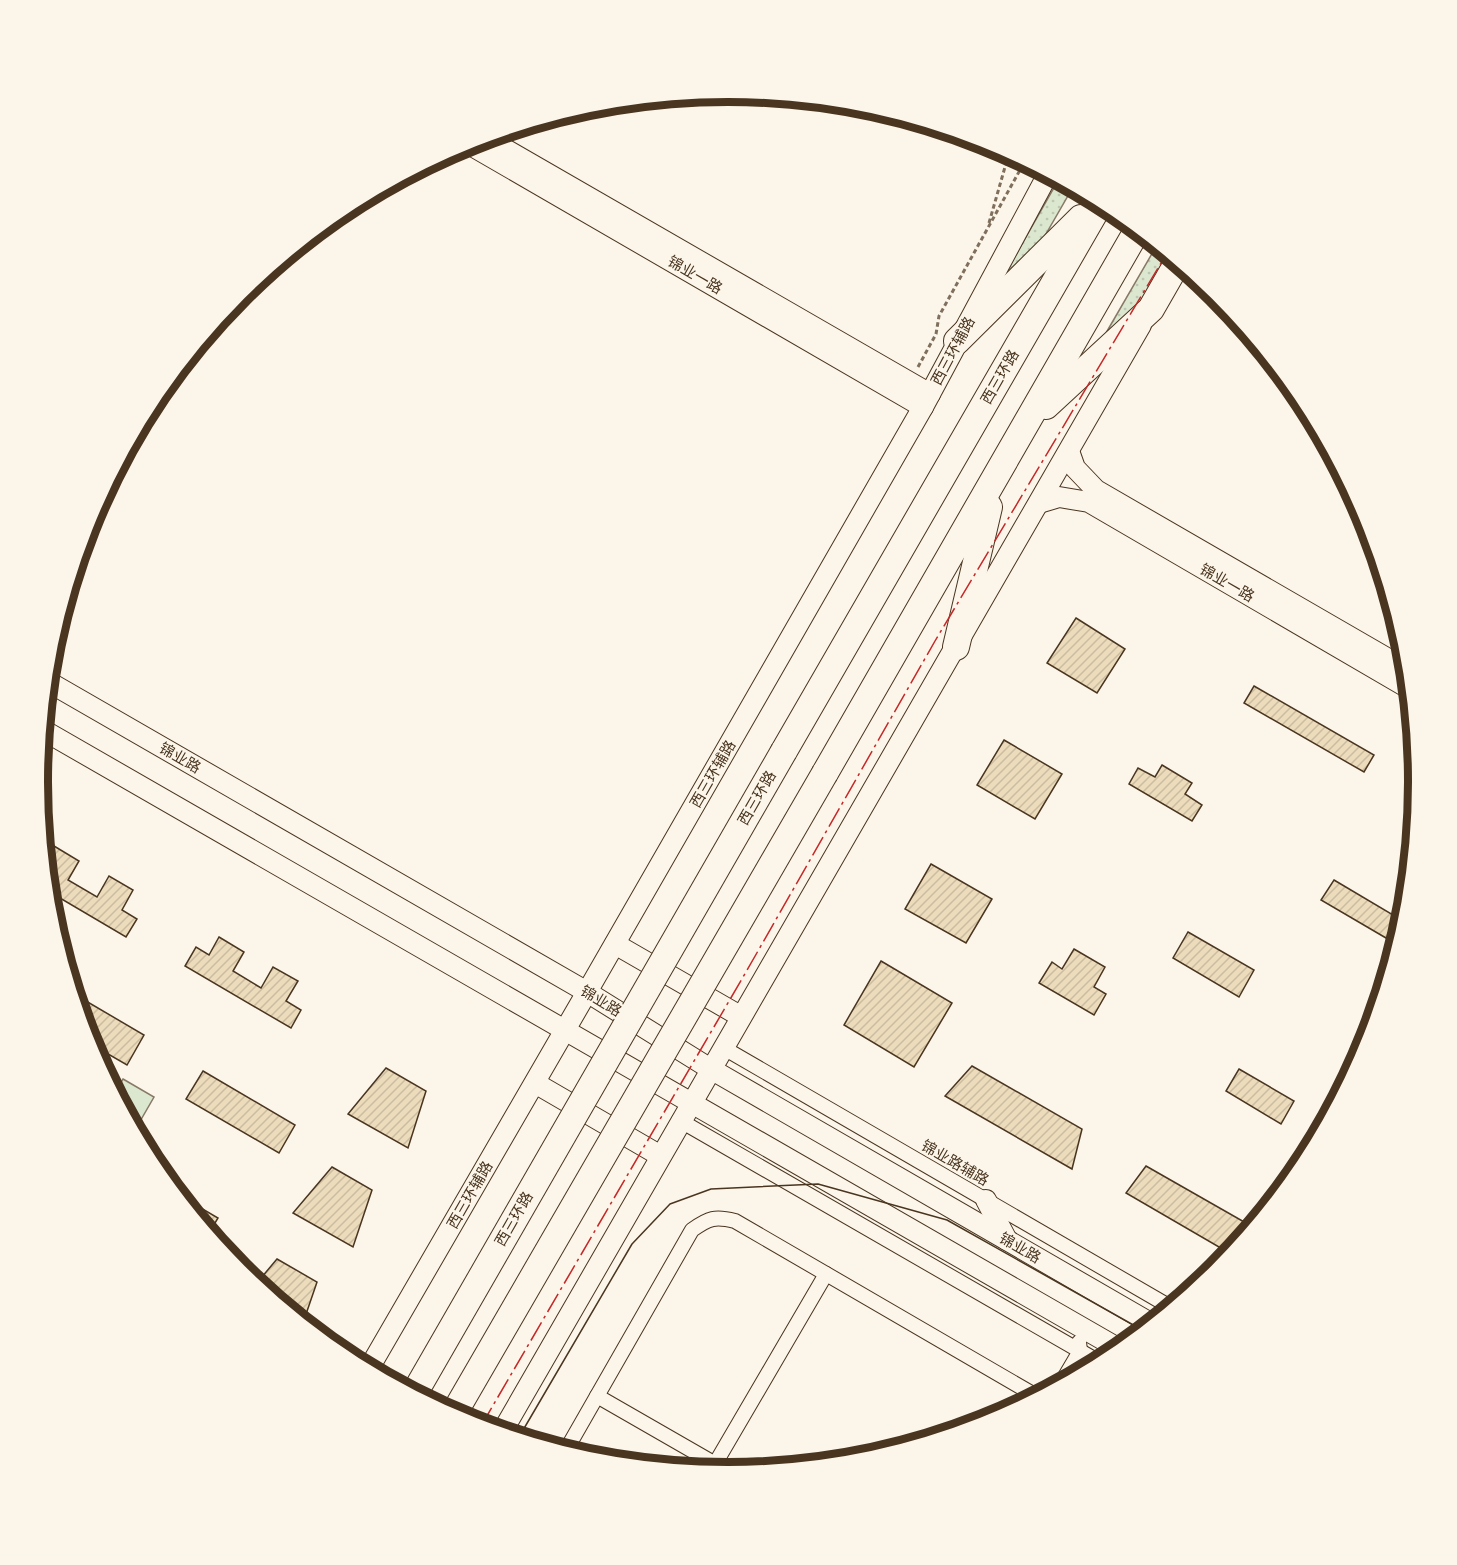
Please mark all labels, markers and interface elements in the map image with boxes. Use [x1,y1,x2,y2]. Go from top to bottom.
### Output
street label: 锦业一路 [665,251,726,297]
street label: 西三环辅路 [927,313,978,388]
street label: 西三环路 [976,346,1022,407]
street label: 锦业一路 [1197,559,1258,605]
street label: 西三环辅路 [686,737,739,810]
street label: 锦业路 [157,738,204,776]
street label: 西三环路 [733,767,779,828]
street label: 锦业路 [578,981,625,1019]
street label: 锦业路辅路 [919,1136,992,1189]
street label: 西三环辅路 [443,1158,496,1231]
street label: 西三环路 [490,1188,536,1249]
street label: 锦业路 [997,1228,1044,1266]

